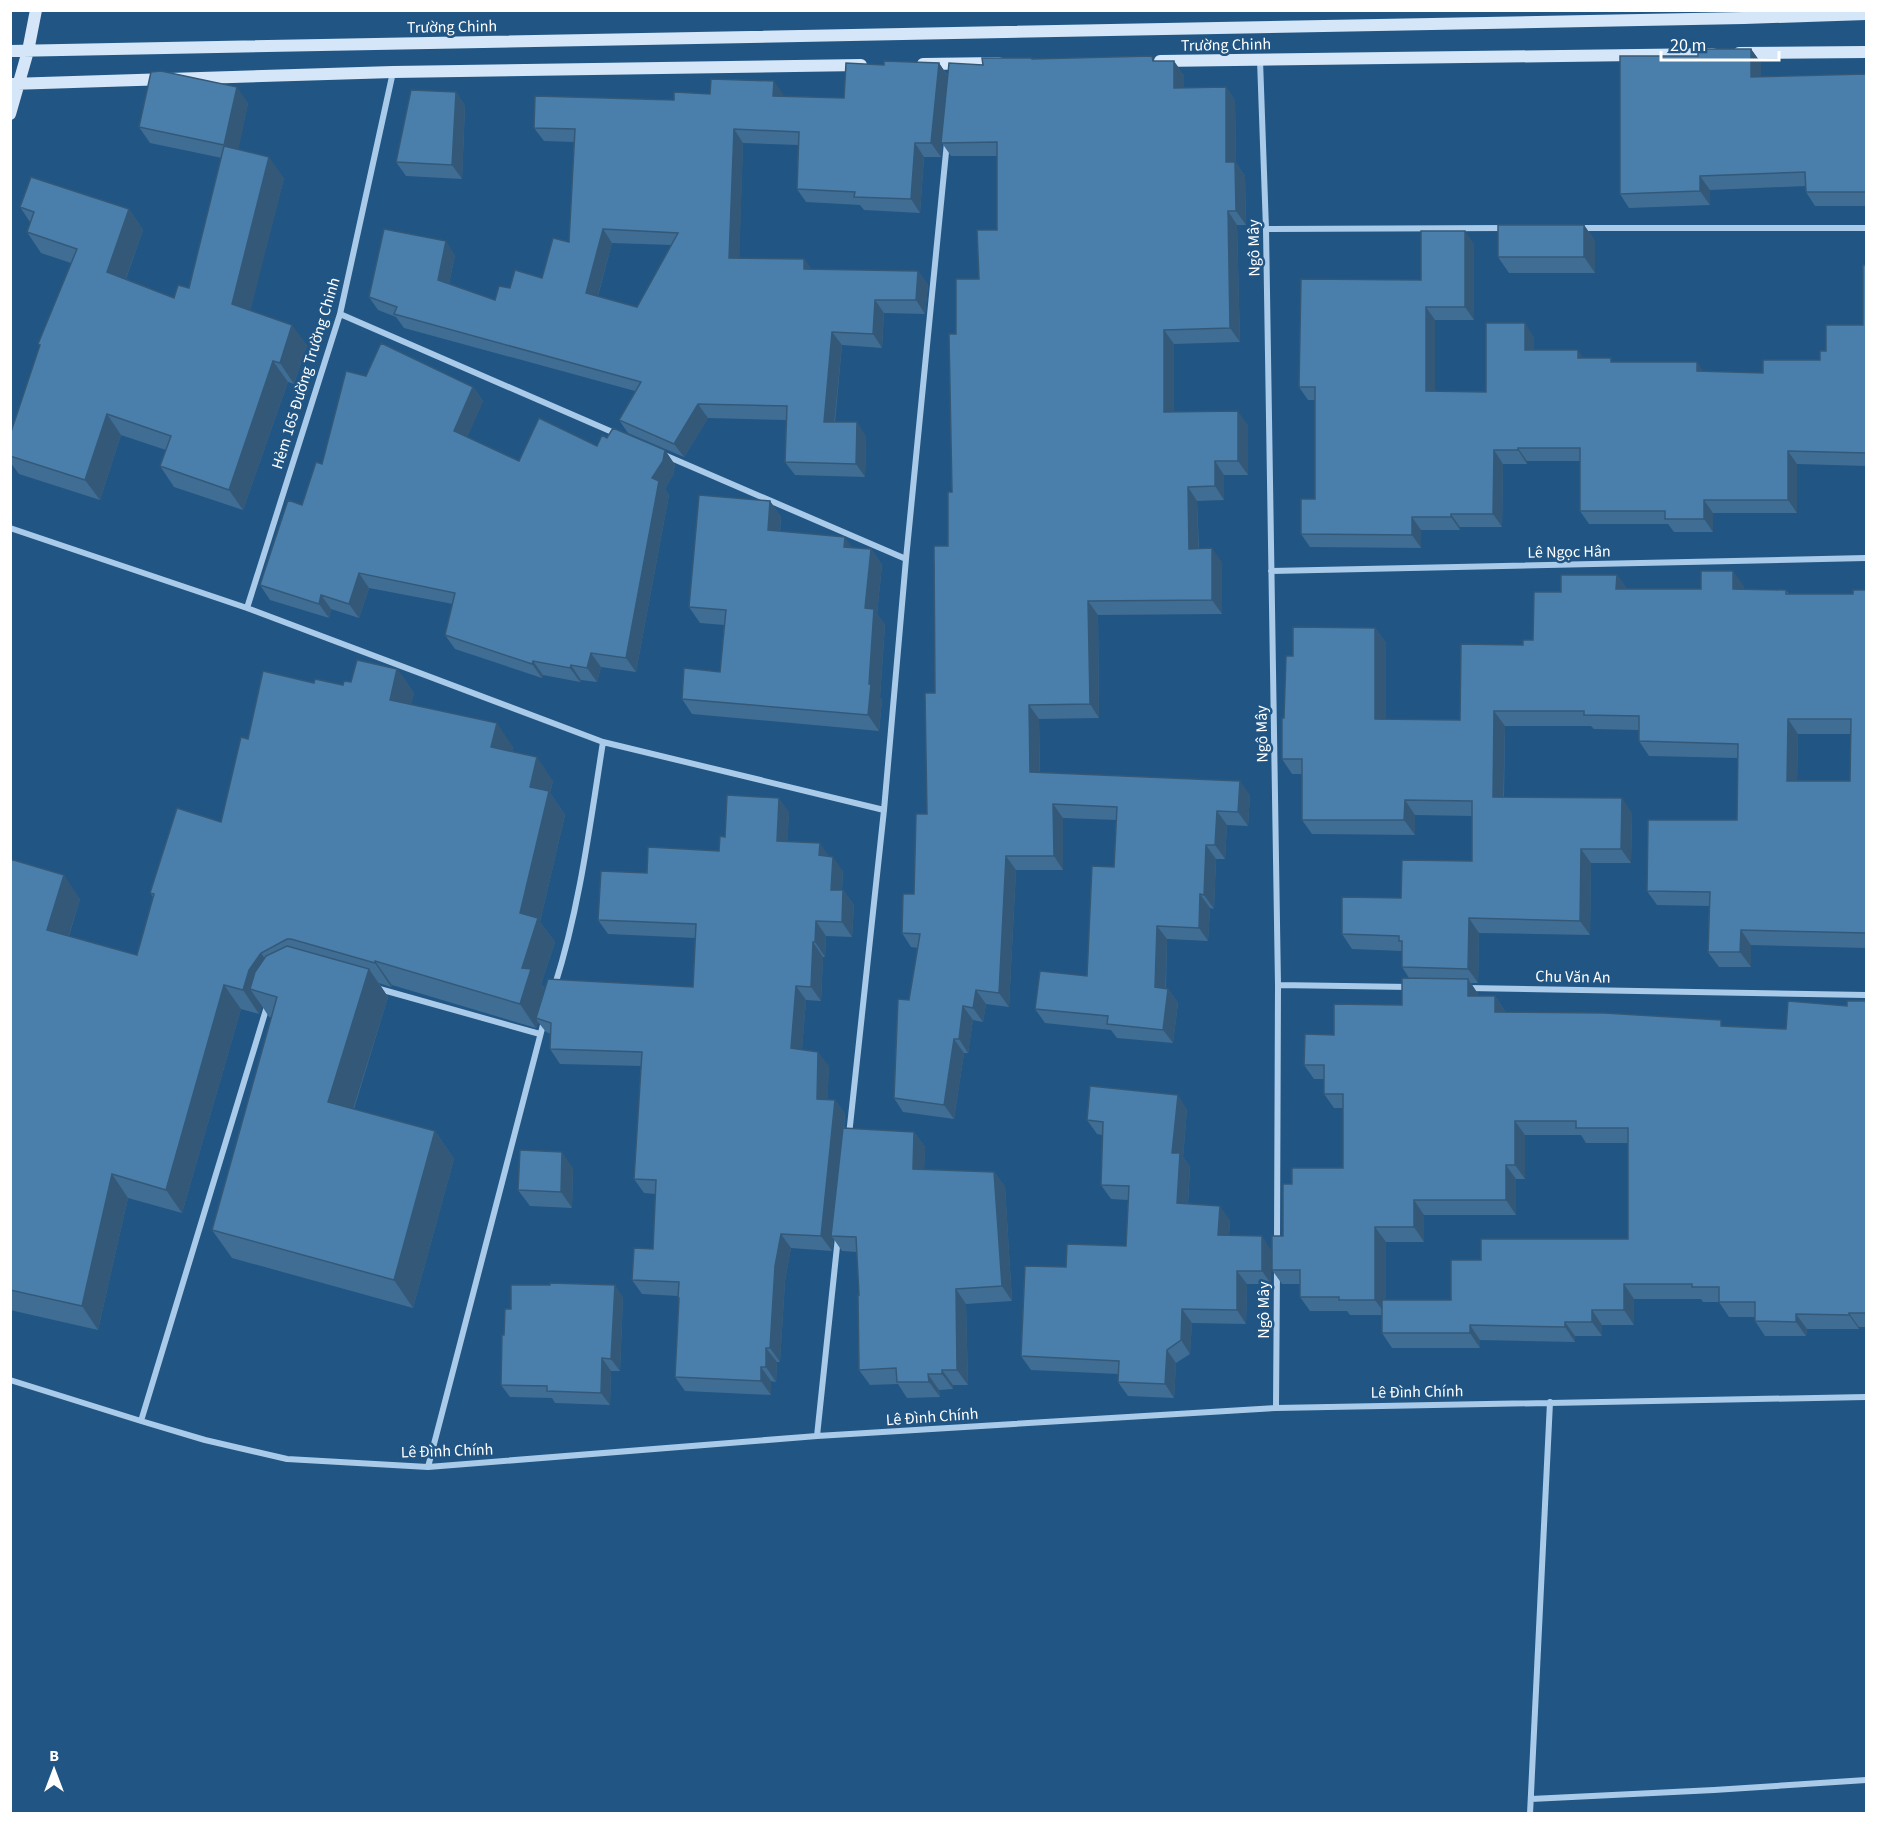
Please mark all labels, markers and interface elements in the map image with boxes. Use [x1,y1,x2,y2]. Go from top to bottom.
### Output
street label: Trường Chinh [407,15,497,39]
scale bar [1661,24,1780,62]
street label: Trường Chinh [1181,33,1271,57]
text: 20 m [1670,33,1706,58]
street label: Ngô Mây [1242,219,1265,277]
street label: Hẻm 165 Đường Trường Chinh [266,275,346,472]
street label: Lê Ngọc Hân [1527,540,1611,564]
street label: Ngô Mây [1250,705,1273,763]
street label: Chu Văn An [1535,965,1611,989]
street label: Ngô Mây [1253,1281,1275,1339]
street label: Lê Đình Chính [1370,1380,1464,1404]
street label: Lê Đình Chính [885,1403,979,1431]
street label: Lê Đình Chính [400,1438,494,1464]
north arrow [24,1740,84,1800]
text: B [49,1745,59,1767]

